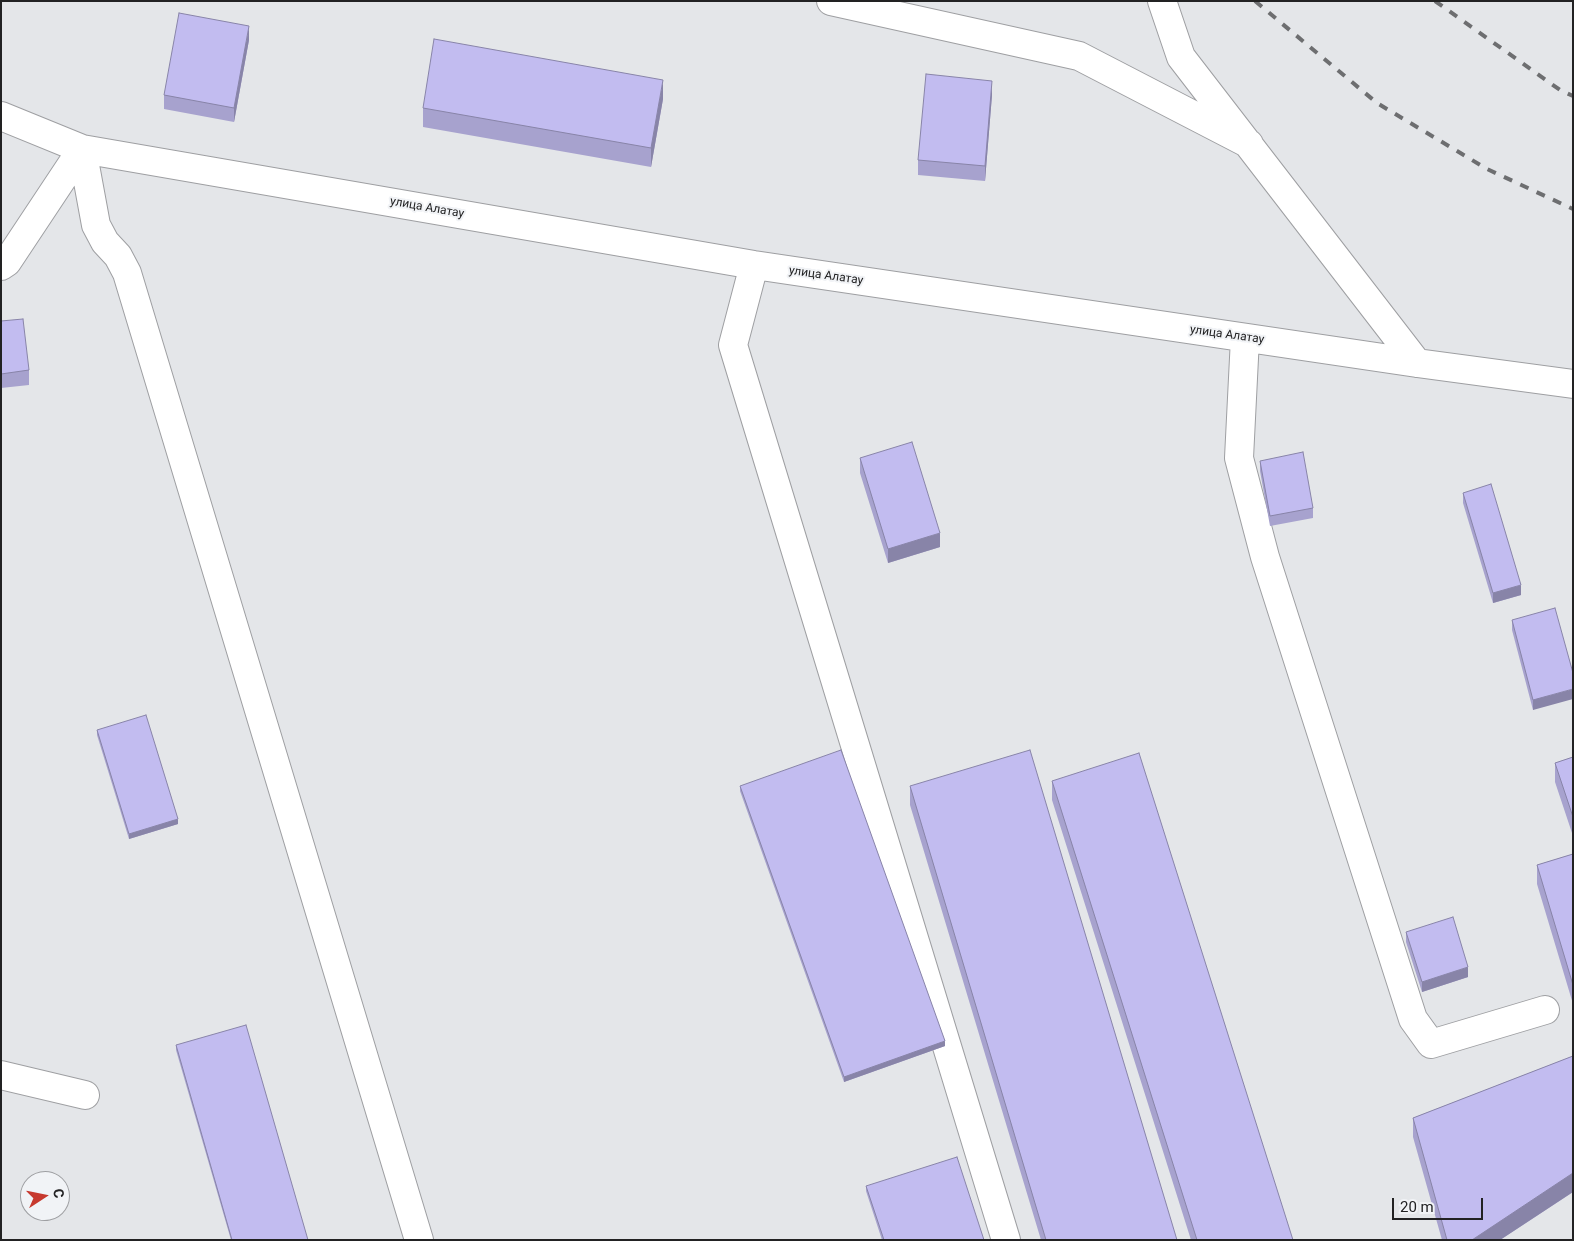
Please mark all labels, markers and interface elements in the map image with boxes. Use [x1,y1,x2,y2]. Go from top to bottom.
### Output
street label: улица Алатау [389,194,465,222]
street label: улица Алатау [788,264,864,288]
street label: улица Алатау [1189,323,1265,347]
north arrow [20,1171,70,1221]
text: С [50,1187,67,1199]
scale bar [1394,1188,1485,1220]
text: 20 m [1400,1198,1434,1216]

